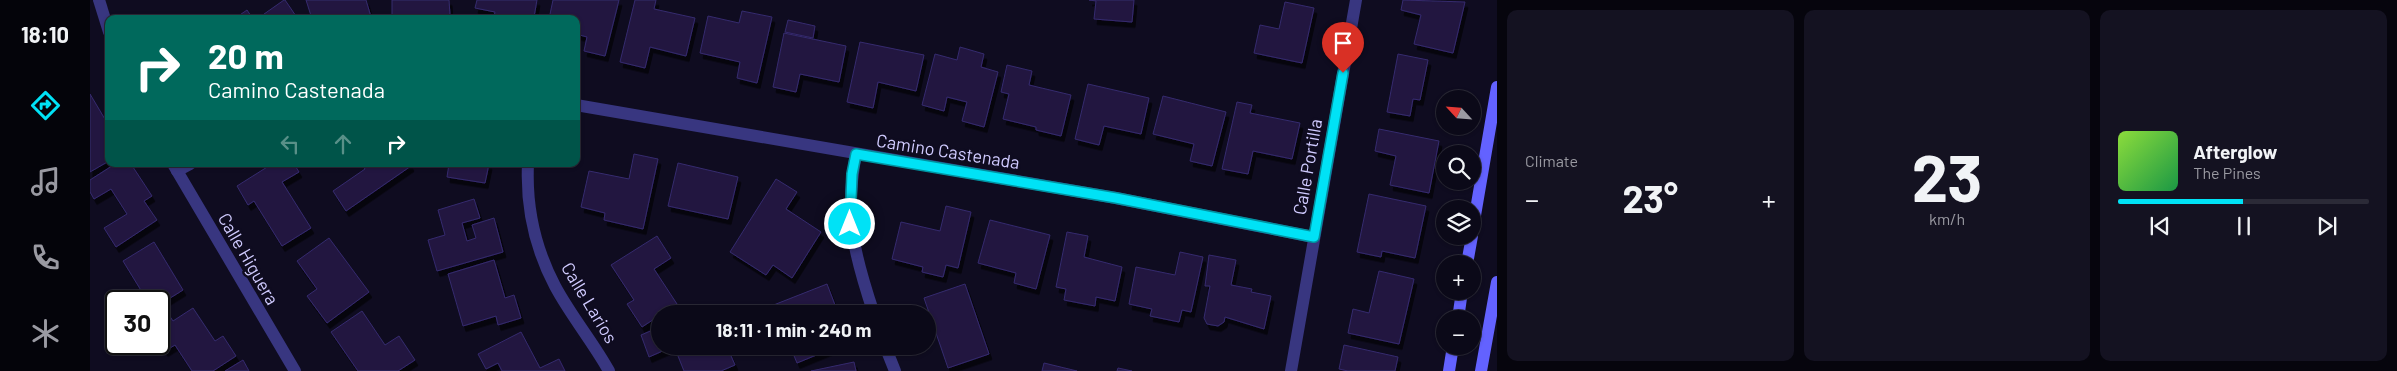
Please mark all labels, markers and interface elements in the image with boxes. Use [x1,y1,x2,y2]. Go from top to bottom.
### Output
text: 18:10 [21,21,69,47]
pin [1322,22,1364,73]
icon: arrive [1329,29,1357,57]
text: 20 m [208,34,284,76]
icon: right [125,35,190,100]
text: Camino Castenada [208,76,385,102]
icon: directions [28,88,63,123]
north arrow [1436,90,1481,135]
map controls [1436,90,1481,355]
street label: Calle Portilla [1288,117,1326,217]
street label: Camino Castenada [875,129,1021,173]
icon: left [276,130,304,158]
icon: ahead [329,130,357,158]
icon: right [382,130,410,158]
text: 23 [1912,137,1982,215]
text: Afterglow [2193,140,2277,163]
button: search [1436,145,1481,190]
text: Climate [1525,151,1578,170]
text: The Pines [2193,163,2261,182]
icon: music [28,164,63,199]
text: 23° [1623,175,1678,221]
text: − [1525,182,1539,216]
text: + [1762,182,1776,216]
position arrow [823,197,875,249]
button: layers [1436,200,1481,245]
street label: Calle Higuera [214,209,284,308]
text: km/h [1929,209,1965,228]
icon: previous [2146,212,2174,240]
icon: pause [2230,212,2258,240]
icon: next [2313,212,2341,240]
icon: phone [28,240,63,275]
button: + [1436,255,1481,300]
street label: Calle Larios [557,258,623,347]
speed limit sign: 30 [105,290,170,355]
button: − [1436,310,1481,355]
icon: climate [28,316,63,351]
text: 18:11 · 1 min · 240 m [716,318,871,341]

